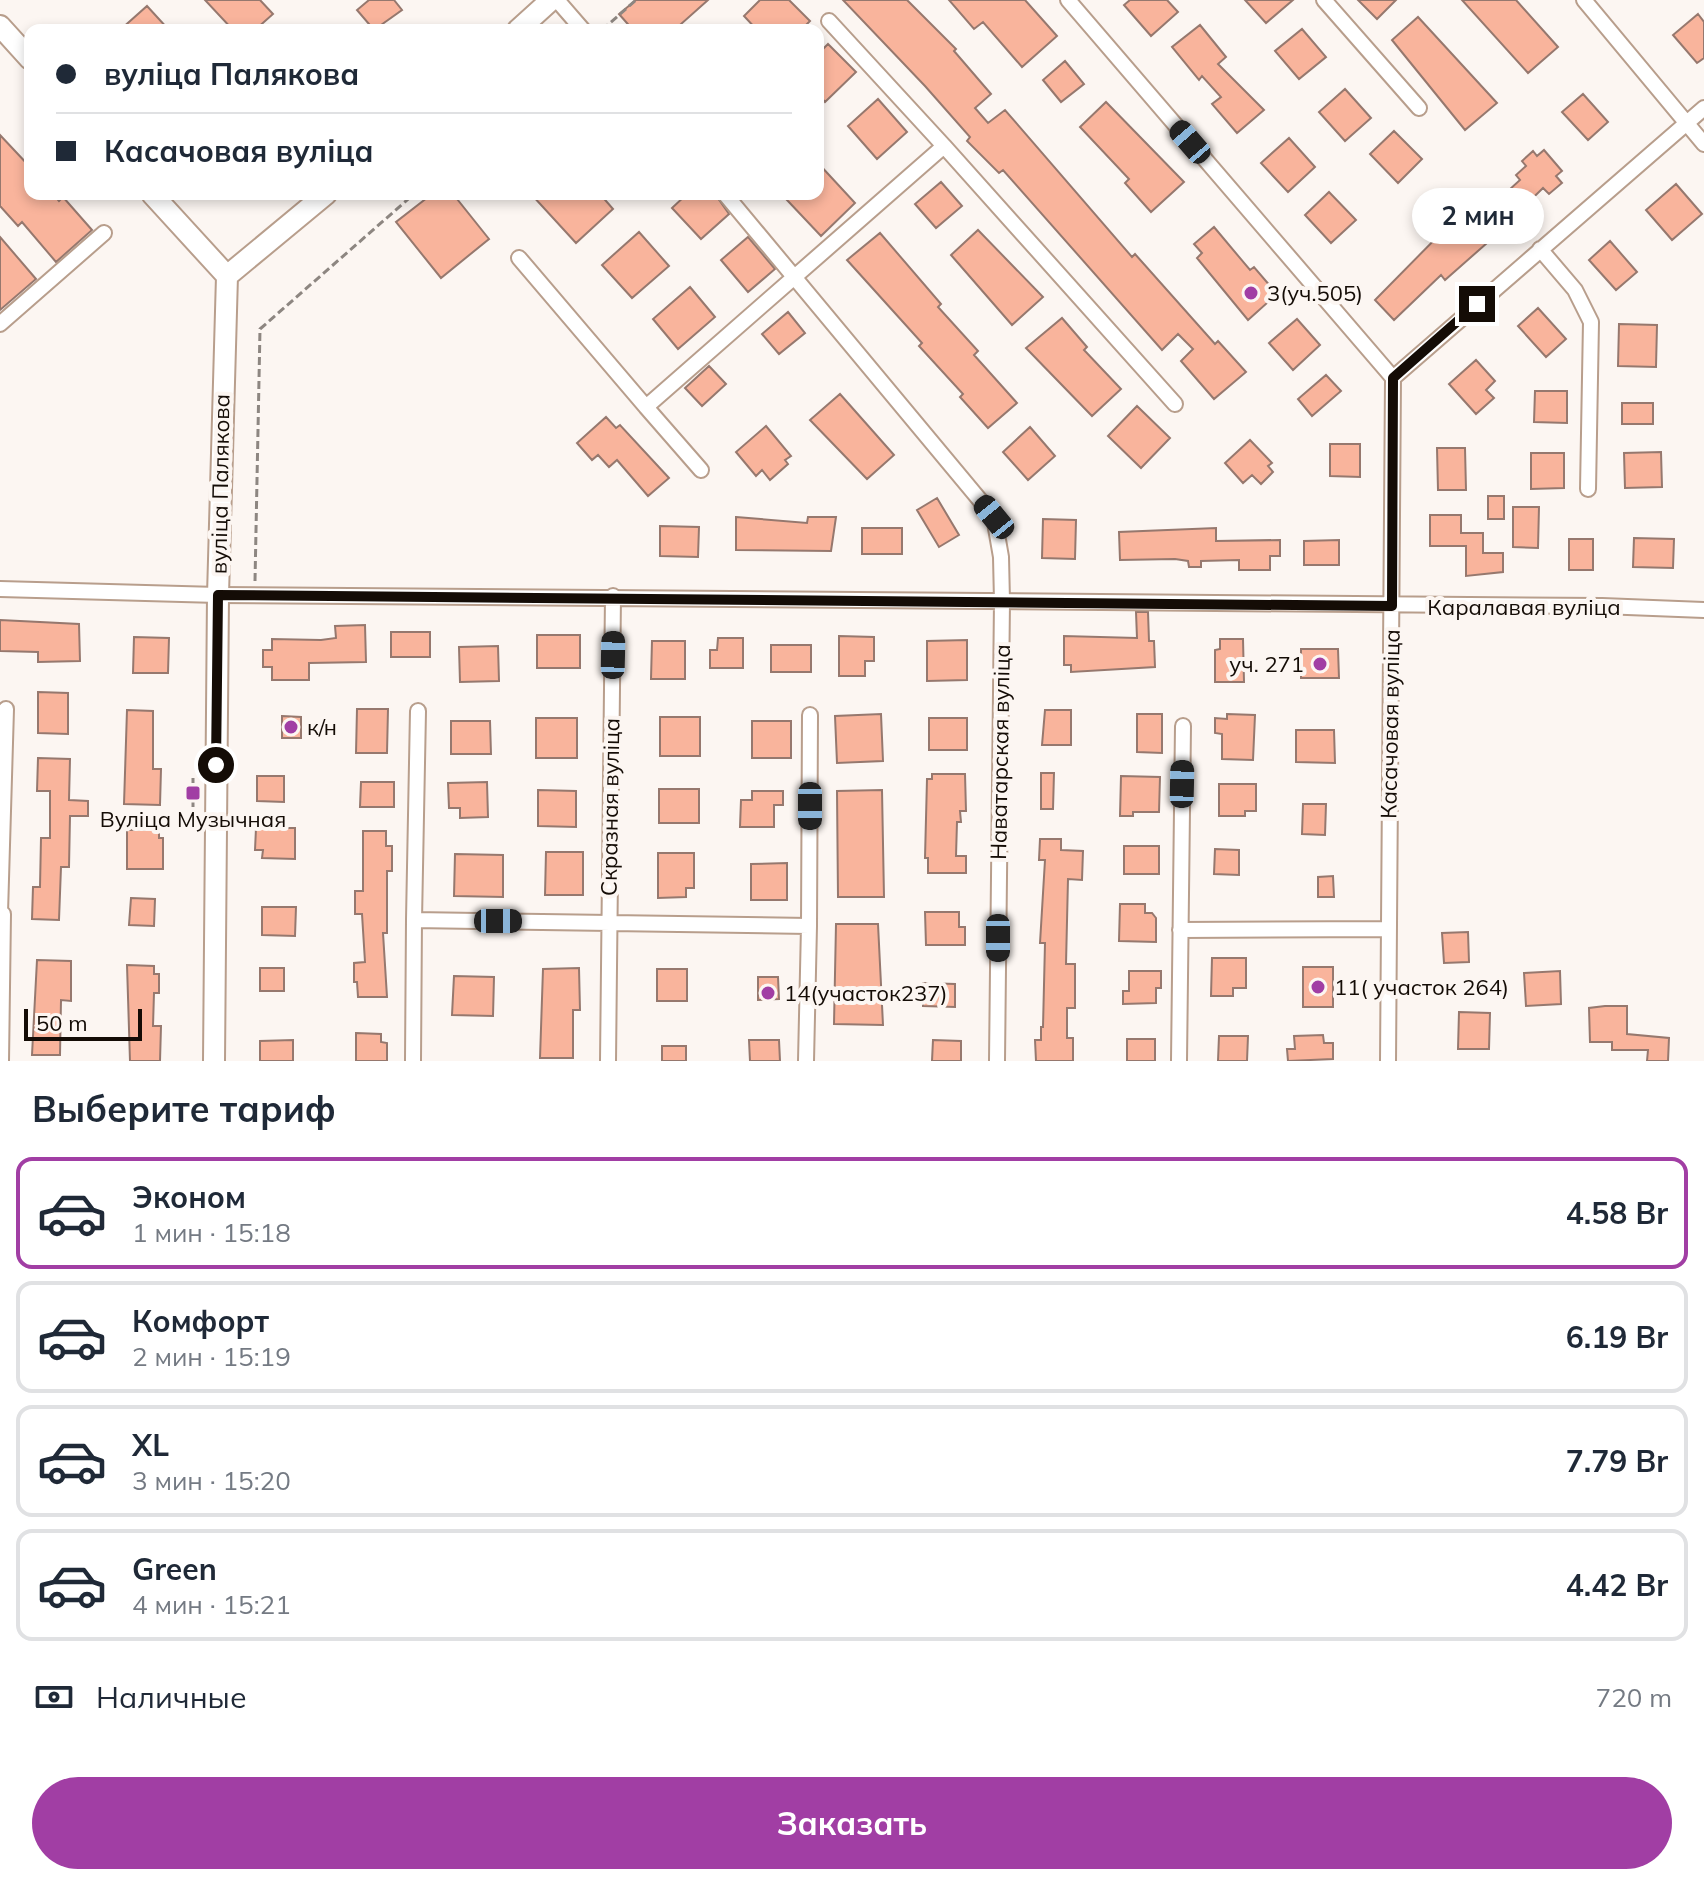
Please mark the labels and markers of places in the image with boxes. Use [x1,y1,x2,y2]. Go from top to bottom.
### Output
place label: 3(уч.505) [1267,279,1363,307]
marker: 3(уч.505) [1242,284,1260,302]
place label: уч. 271 [1229,650,1304,678]
marker: уч. 271 [1311,655,1329,673]
place label: к/н [307,713,337,741]
marker: к/н [282,718,300,736]
marker: Вуліца Музычная [184,784,202,802]
place label: Вуліца Музычная [100,805,286,833]
place label: 11( участок 264) [1334,973,1509,1001]
marker: 11( участок 264) [1309,978,1327,996]
place label: 14(участок237) [784,979,947,1007]
marker: 14(участок237) [759,984,777,1002]

